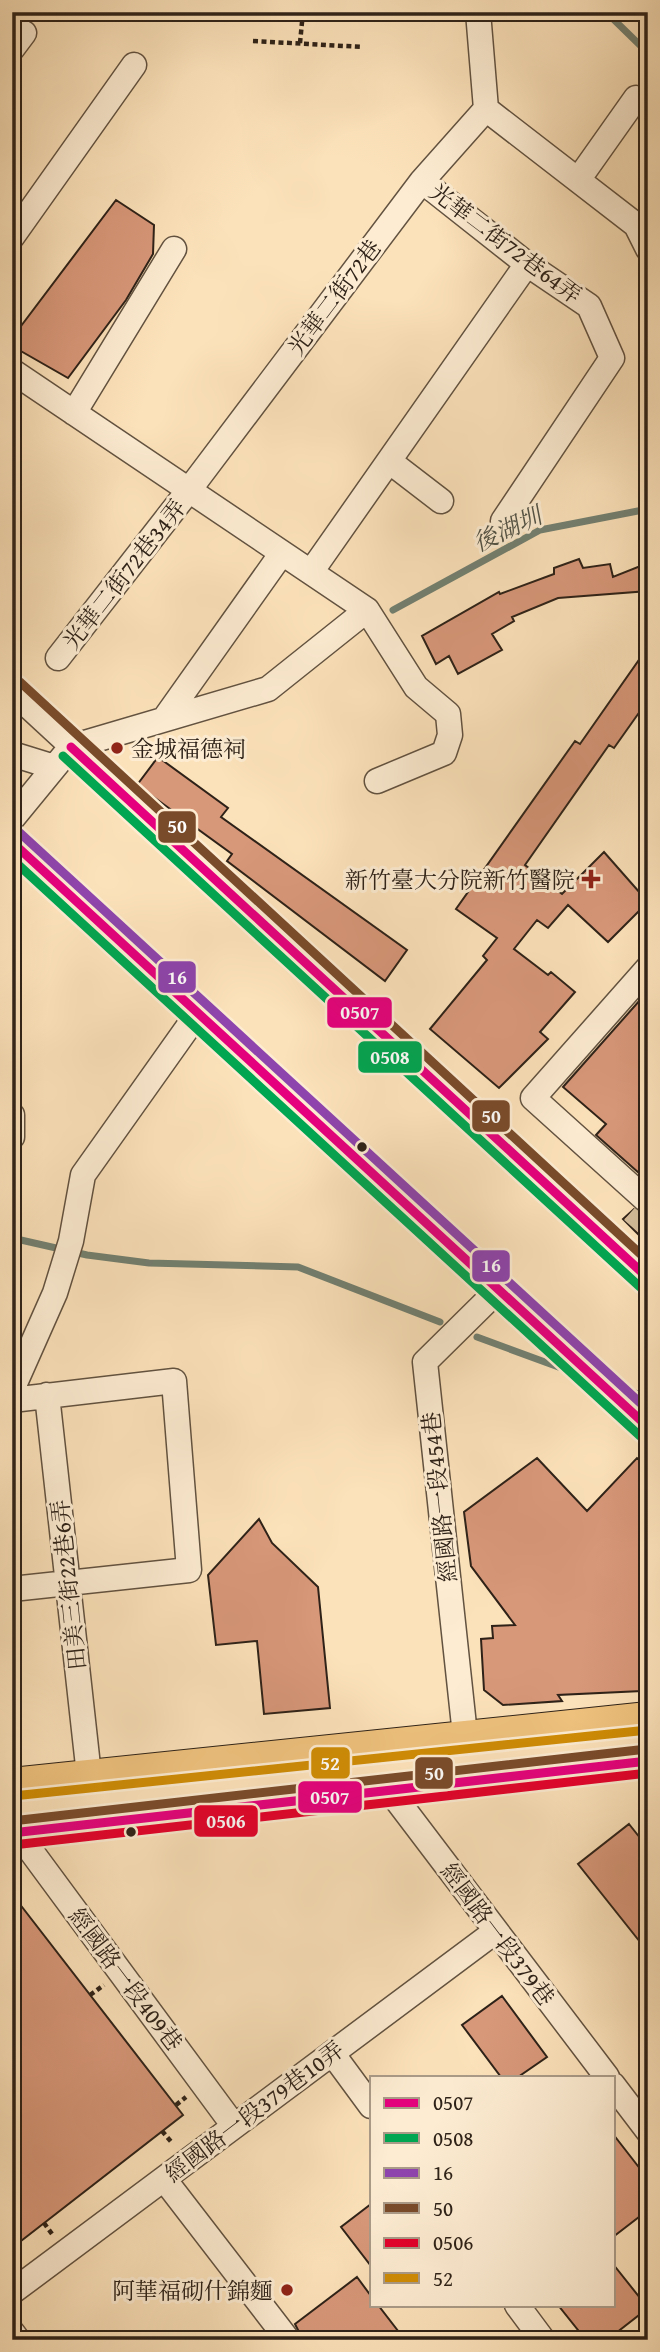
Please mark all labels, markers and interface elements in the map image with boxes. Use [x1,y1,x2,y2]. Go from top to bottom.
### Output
street label: 光華二街72巷64弄 [423,175,589,311]
street label: 光華二街72巷 [280,232,388,362]
street label: 光華二街72巷34弄 [55,492,193,656]
water label: 後湖圳 [467,496,551,560]
place label: 金城福德祠 [131,732,246,765]
marker: 金城福德祠 [109,740,125,756]
line badge: 50 [157,810,197,844]
text: 50 [167,812,187,840]
place label: 新竹臺大分院新竹醫院 [345,863,575,896]
marker: 新竹臺大分院新竹醫院 [581,869,601,889]
line badge: 16 [157,960,197,994]
text: 16 [167,963,187,991]
line badge: 0507 [326,996,393,1029]
text: 0507 [340,998,380,1026]
line badge: 0508 [357,1040,423,1074]
text: 0508 [370,1043,410,1071]
line badge: 50 [471,1099,511,1133]
text: 50 [481,1102,501,1130]
unlabelled marker [355,1140,369,1154]
line badge: 16 [471,1249,511,1283]
text: 16 [481,1251,501,1279]
street label: 經國路一段454巷 [414,1410,464,1584]
street label: 田美三街22巷6弄 [43,1498,93,1672]
line badge: 52 [310,1746,351,1780]
text: 52 [320,1749,340,1777]
line badge: 50 [414,1756,454,1790]
text: 50 [424,1759,444,1787]
line badge: 0507 [297,1780,363,1814]
text: 0507 [310,1783,350,1811]
line badge: 0506 [193,1804,259,1838]
text: 0506 [206,1807,246,1835]
unlabelled marker [124,1825,138,1839]
street label: 經國路一段379巷 [433,1856,563,2012]
street label: 經國路一段409巷 [61,1901,191,2057]
street label: 經國路一段379巷10弄 [158,2033,350,2189]
legend [370,2076,614,2306]
text: 0507 [433,2087,473,2118]
text: 0508 [433,2123,473,2154]
text: 16 [433,2157,453,2188]
text: 50 [433,2193,453,2224]
text: 0506 [433,2227,473,2258]
text: 52 [433,2263,453,2294]
place label: 阿華福砌什錦麵 [112,2274,273,2307]
marker: 阿華福砌什錦麵 [279,2282,295,2298]

